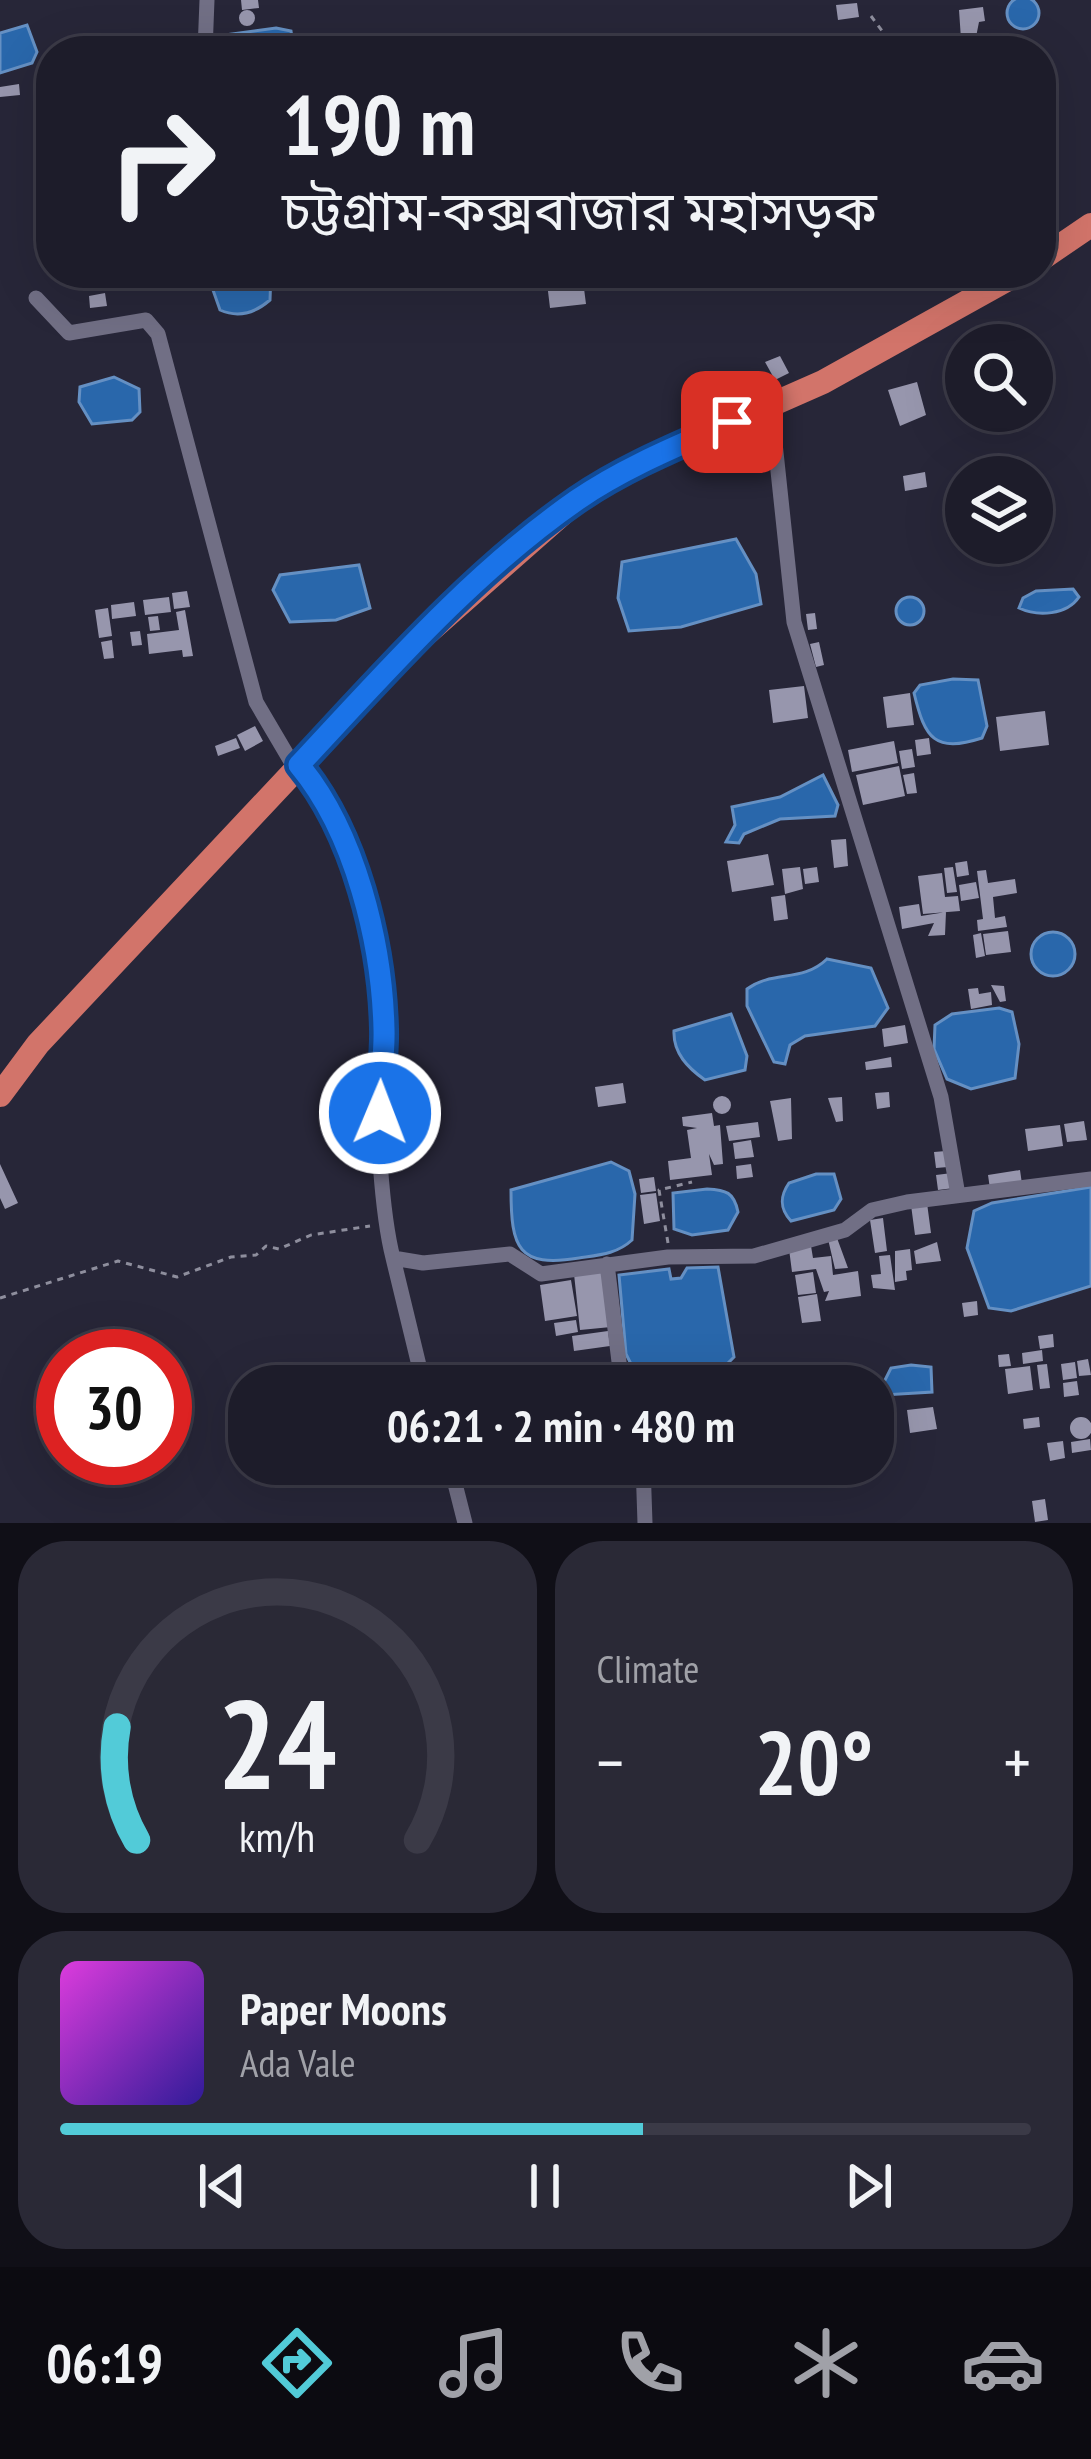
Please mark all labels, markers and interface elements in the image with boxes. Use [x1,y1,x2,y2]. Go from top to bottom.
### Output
text: 190 m [282,69,475,178]
icon: right [84,84,240,240]
text: চট্টগ্রাম-কক্সবাজার মহাসড়ক [282,175,877,245]
map controls [945,324,1053,564]
button: search [945,324,1053,432]
pin [681,371,783,473]
icon: arrive [699,389,765,455]
button: layers [945,456,1053,564]
position arrow [317,1050,443,1176]
speed limit sign: 30 [36,1329,192,1485]
text: 06:21 · 2 min · 480 m [387,1396,735,1454]
text: Climate [597,1643,699,1694]
text: 24 [218,1662,337,1823]
text: 20° [754,1703,873,1820]
text: − [597,1719,624,1804]
text: + [1004,1719,1031,1804]
text: km/h [239,1808,315,1864]
text: Paper Moons [240,1979,447,2037]
text: Ada Vale [240,2037,356,2088]
icon: previous [189,2153,255,2219]
icon: pause [512,2153,578,2219]
icon: next [836,2153,902,2219]
icon: directions [255,2321,339,2405]
icon: music [432,2321,516,2405]
icon: phone [608,2321,692,2405]
icon: climate [784,2321,868,2405]
icon: car [961,2321,1045,2405]
text: 06:19 [46,2328,163,2398]

